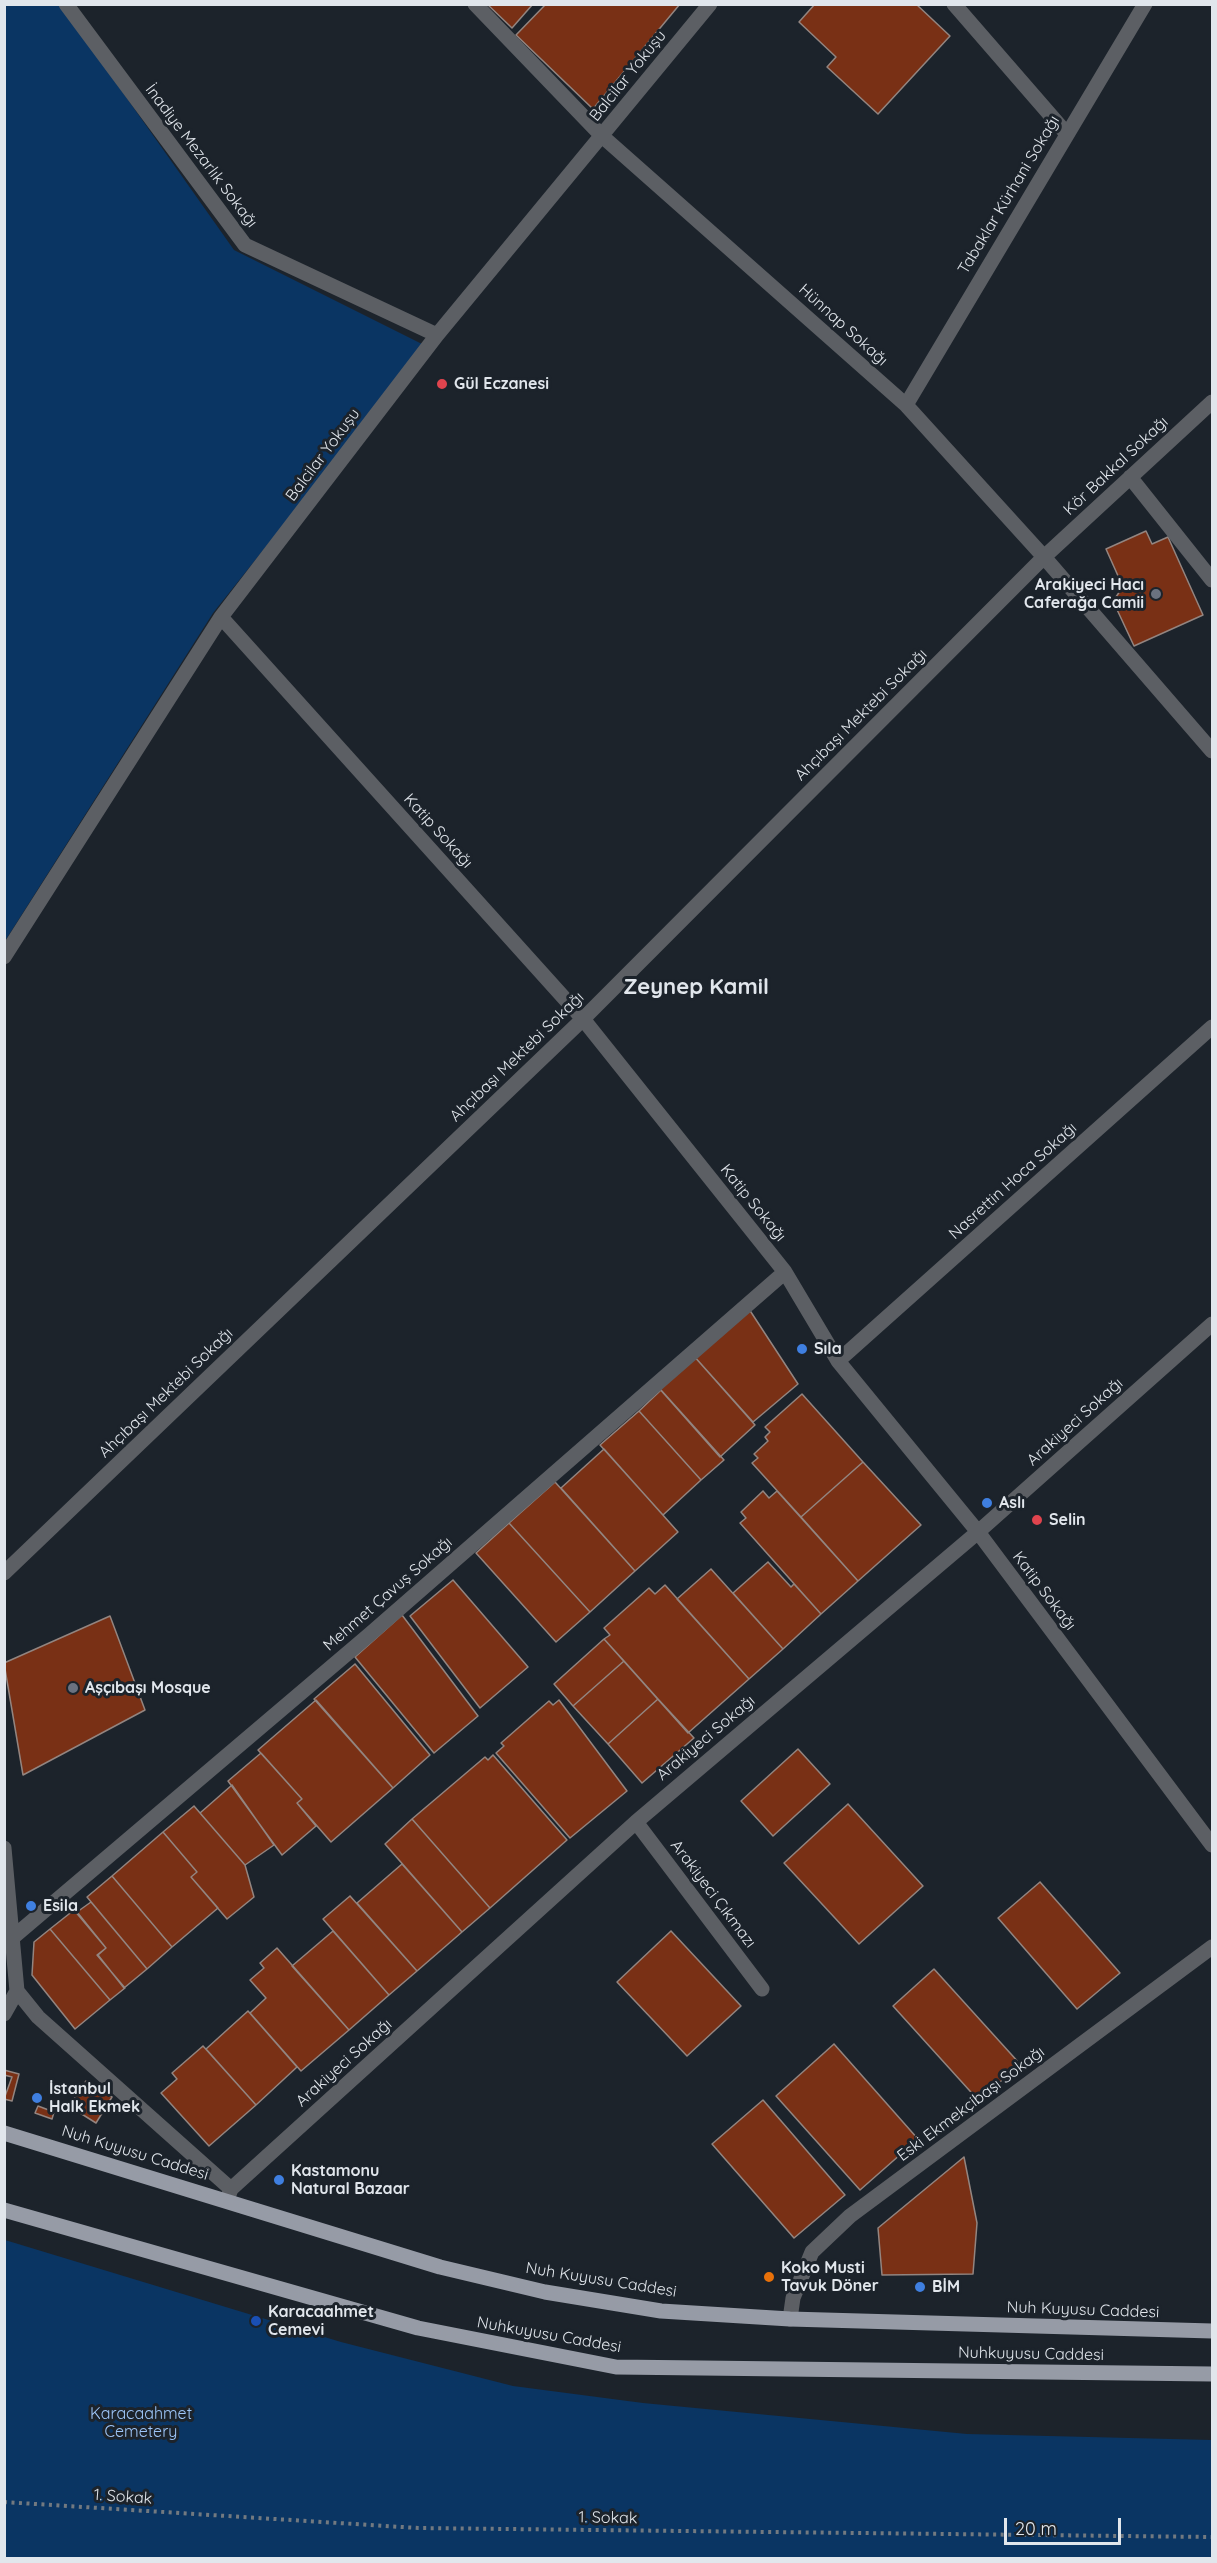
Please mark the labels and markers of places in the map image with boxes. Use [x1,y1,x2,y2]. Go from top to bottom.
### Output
place label: Gül Eczanesi [454,374,549,394]
marker: Gül Eczanesi [435,377,449,391]
place label: Arakiyeci Hacı Caferağa Camii [1024,575,1144,613]
marker: Arakiyeci Hacı Caferağa Camii [1149,587,1163,601]
place label: Sıla [814,1339,842,1359]
marker: Sıla [795,1342,809,1356]
place label: Aslı [999,1493,1025,1513]
marker: Aslı [980,1496,994,1510]
place label: Selin [1049,1510,1086,1530]
marker: Selin [1030,1513,1044,1527]
place label: Aşçıbaşı Mosque [85,1678,211,1698]
marker: Aşçıbaşı Mosque [66,1681,80,1695]
place label: Esila [43,1896,78,1916]
marker: Esila [24,1899,38,1913]
place label: İstanbul Halk Ekmek [49,2079,140,2117]
marker: İstanbul Halk Ekmek [30,2091,44,2105]
place label: Kastamonu Natural Bazaar [291,2161,410,2199]
marker: Kastamonu Natural Bazaar [272,2173,286,2187]
place label: Koko Musti Tavuk Döner [781,2258,879,2296]
marker: Koko Musti Tavuk Döner [762,2270,776,2284]
place label: BİM [932,2277,960,2297]
marker: BİM [913,2280,927,2294]
place label: Karacaahmet Cemevi [268,2302,374,2340]
marker: Karacaahmet Cemevi [249,2314,263,2328]

